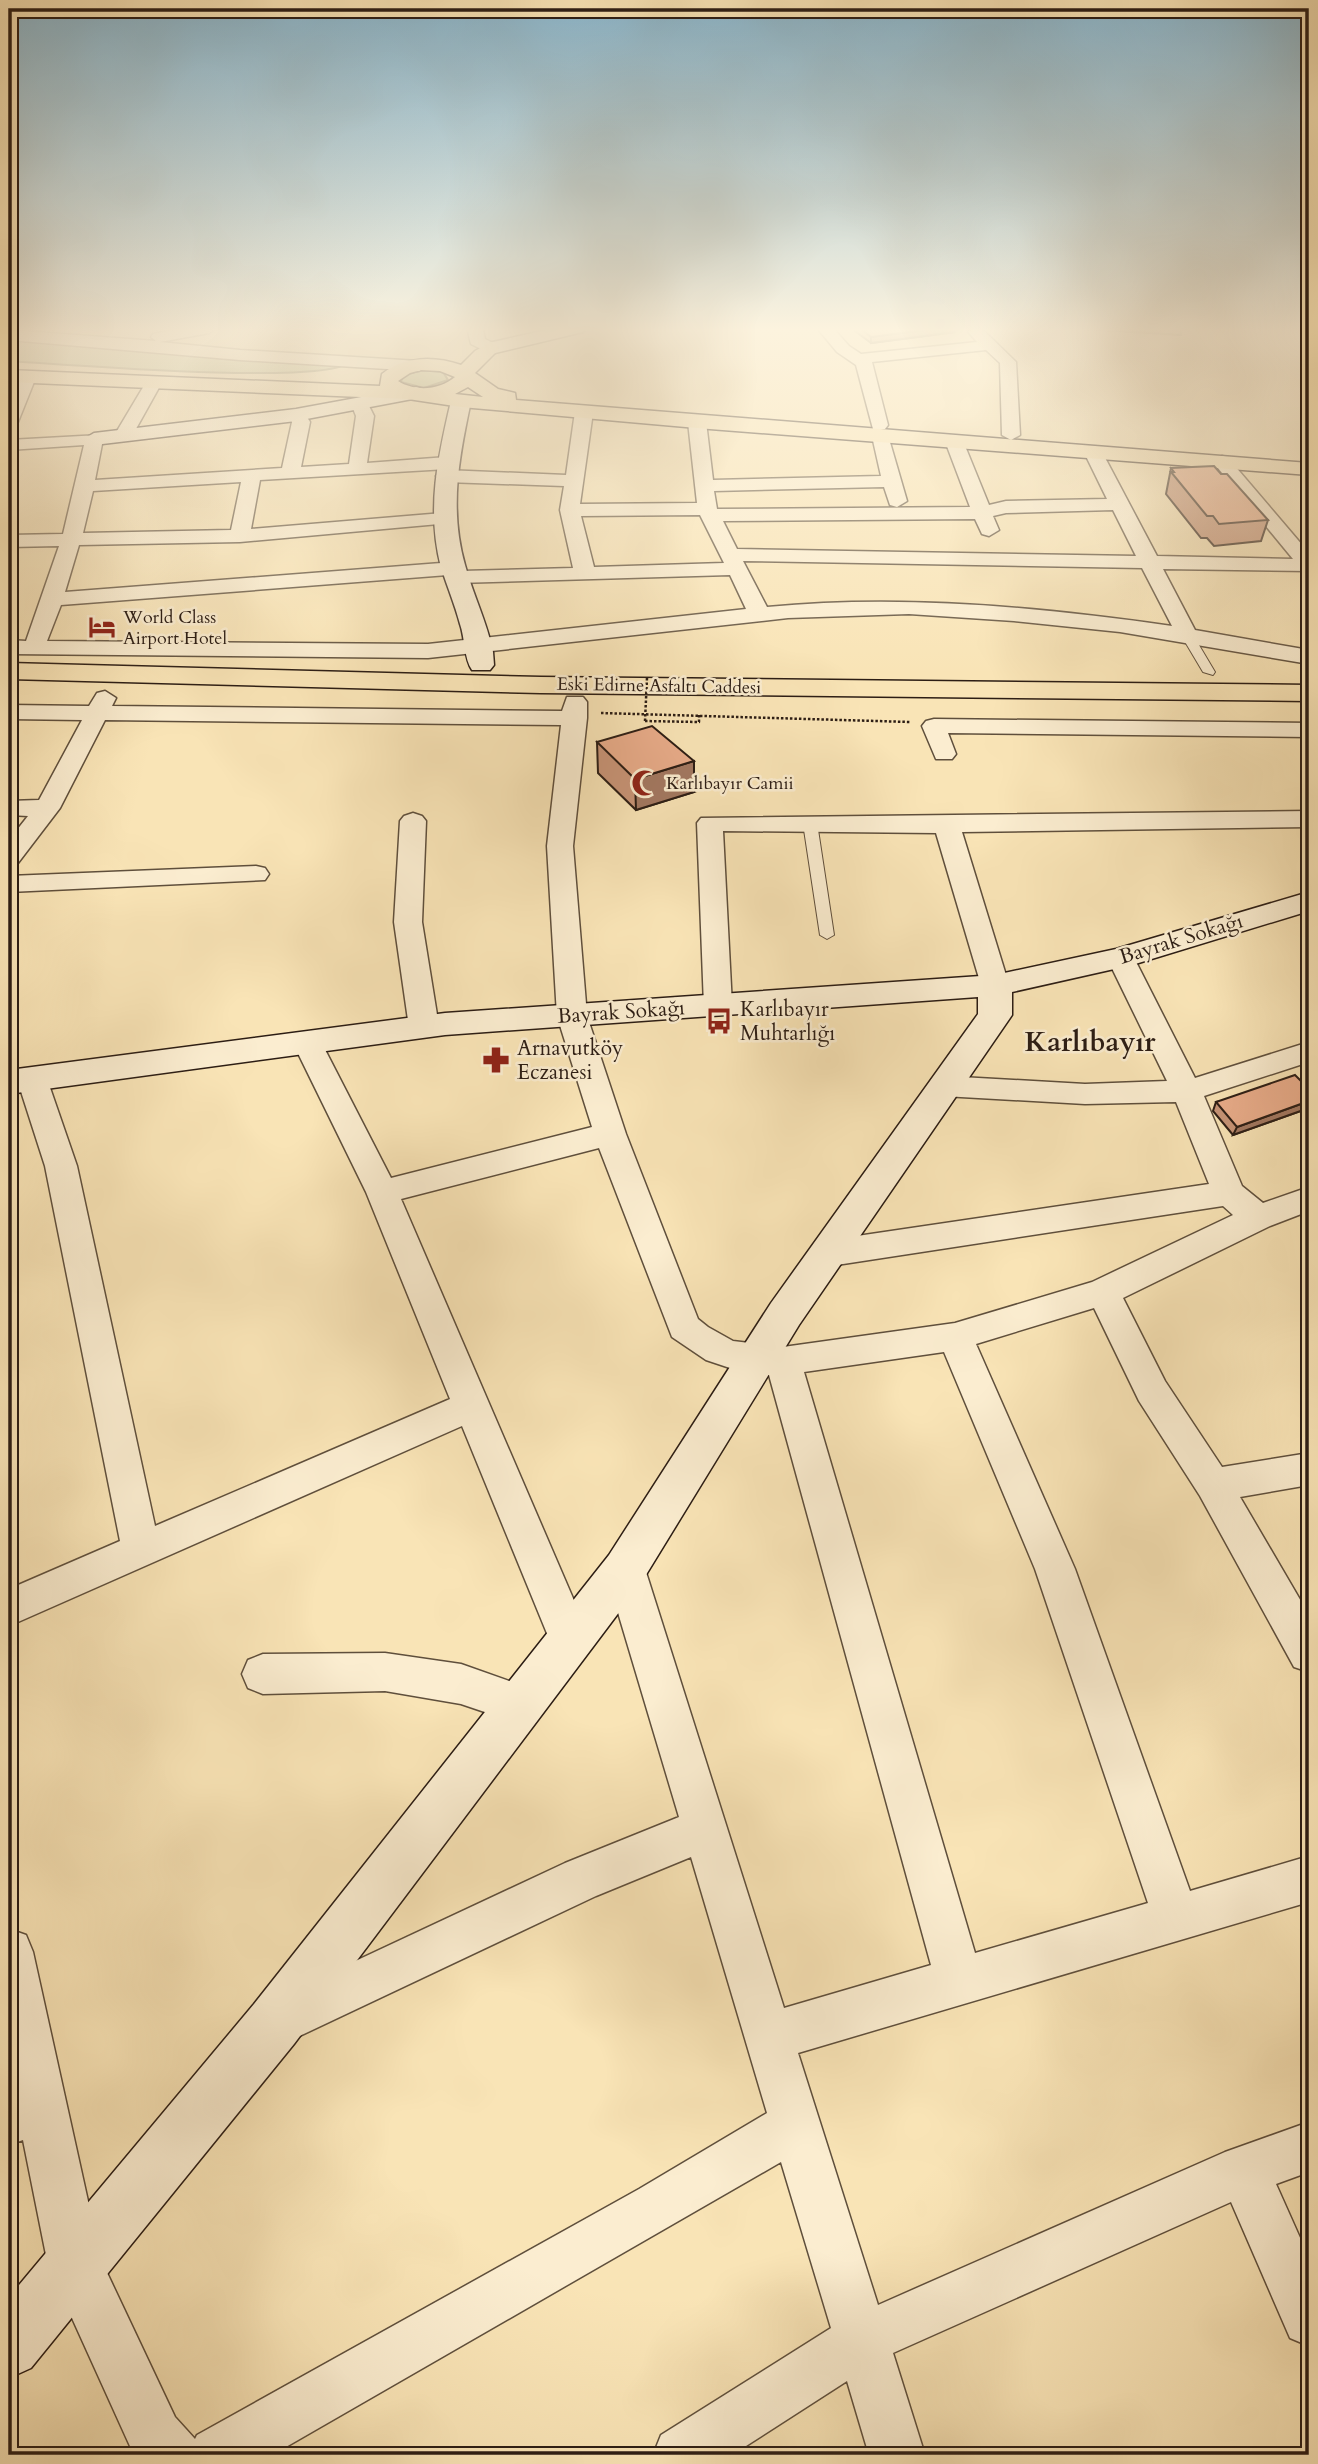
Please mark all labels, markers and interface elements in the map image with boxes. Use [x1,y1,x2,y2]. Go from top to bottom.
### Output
place label: World Class Airport Hotel [122,605,227,651]
hotel icon: World Class Airport Hotel [87,612,117,642]
street label: Eski Edirne Asfaltı Caddesi [557,672,761,700]
mosque icon: Karlıbayır Camii [630,768,660,798]
place label: Karlıbayır Camii [666,771,794,796]
street label: Bayrak Sokağı [1116,906,1246,972]
street label: Bayrak Sokağı [556,993,686,1031]
place label: Karlıbayır Muhtarlığı [740,995,835,1048]
bus stop icon: Karlıbayır Muhtarlığı [704,1006,734,1036]
district label: Karlıbayır [1025,1023,1156,1061]
place label: Arnavutköy Eczanesi [517,1034,623,1087]
pharmacy icon: Arnavutköy Eczanesi [481,1045,511,1075]

